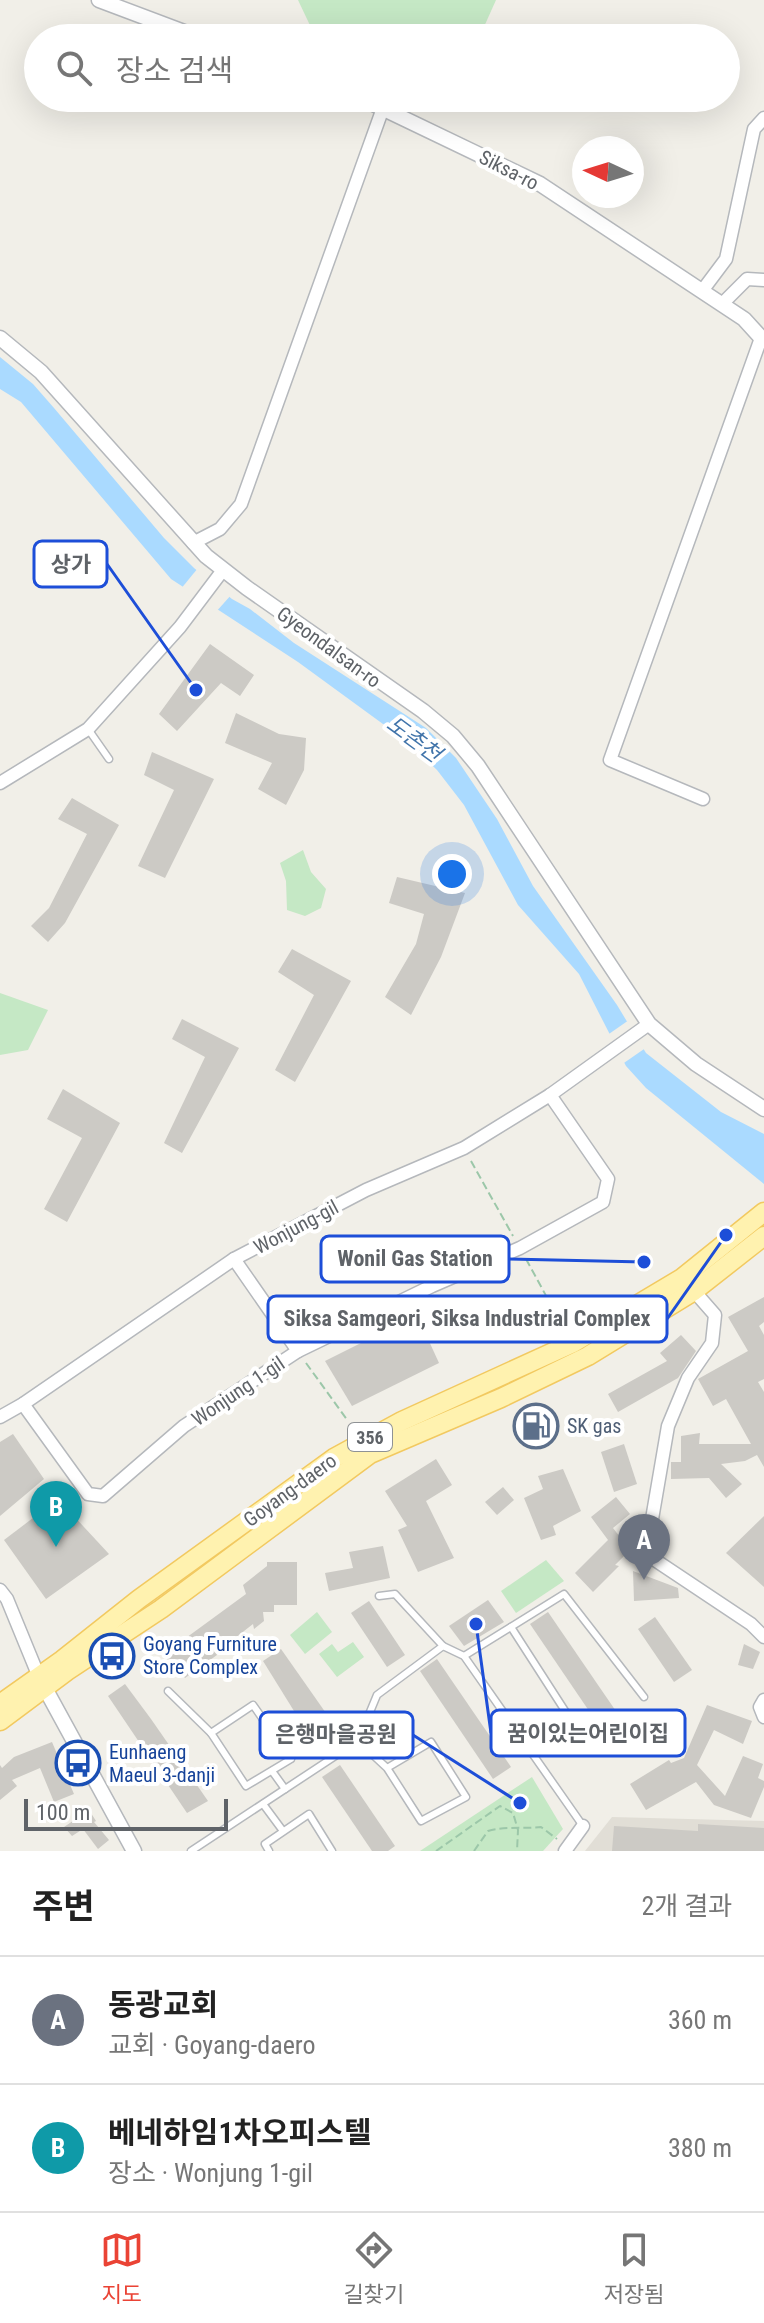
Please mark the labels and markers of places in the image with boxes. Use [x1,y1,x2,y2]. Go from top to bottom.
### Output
callout: 상가 [34,541,107,587]
callout: Wonil Gas Station [321,1236,509,1282]
callout: Siksa Samgeori, Siksa Industrial Complex [268,1296,667,1342]
fuel station icon: SK gas [512,1402,560,1450]
place label: SK gas [567,1414,621,1438]
pin: B [30,1481,82,1547]
pin: A [618,1514,670,1580]
bus stop icon: Goyang Furniture Store Complex [88,1632,136,1680]
place label: Goyang Furniture Store Complex [143,1632,277,1679]
callout: 꿈이있는어린이집 [491,1710,685,1756]
callout: 은행마을공원 [260,1712,413,1758]
bus stop icon: Eunhaeng Maeul 3-danji [54,1739,102,1787]
place label: Eunhaeng Maeul 3-danji [109,1740,215,1787]

